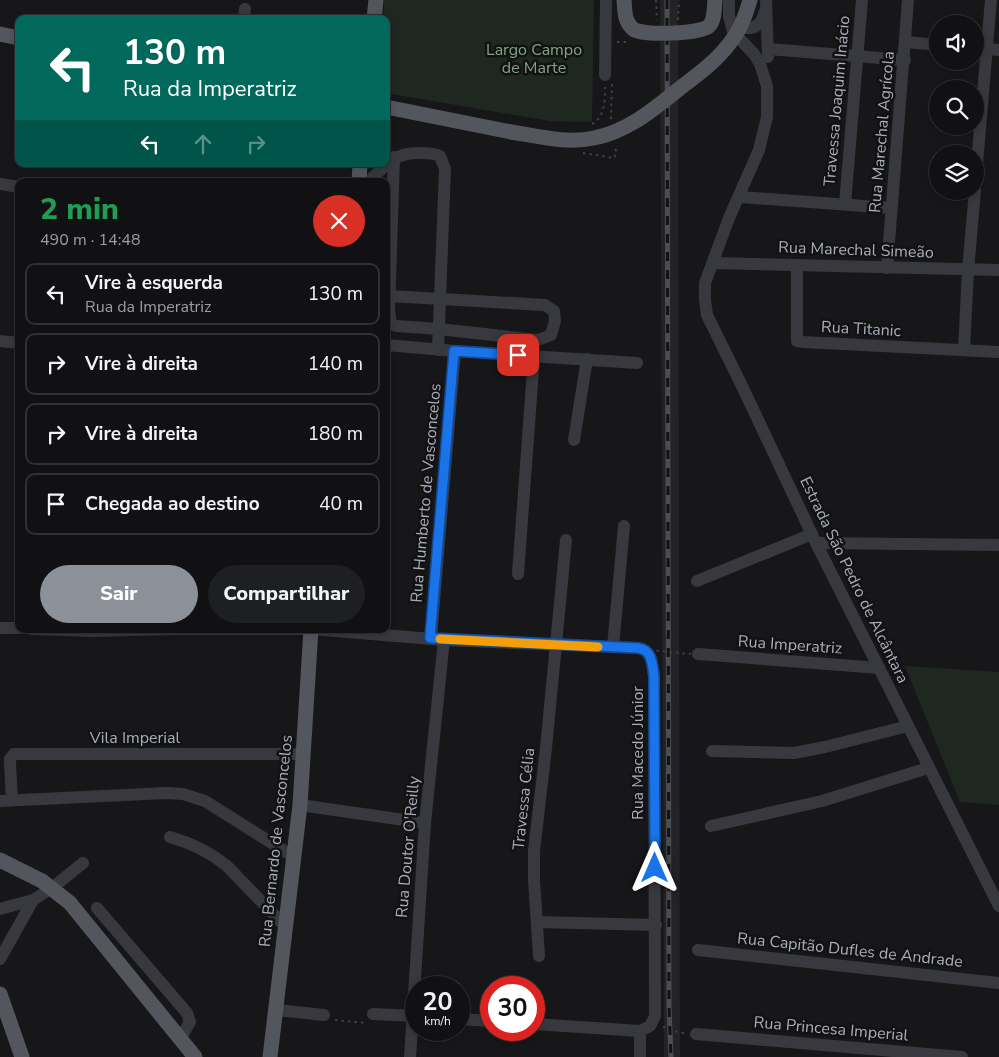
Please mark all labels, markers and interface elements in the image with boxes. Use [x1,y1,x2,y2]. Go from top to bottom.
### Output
street label: Travessa Joaquim Inácio [819,15,855,187]
map controls [929,15,984,200]
button: sound [929,15,984,70]
text: 130 m [123,29,226,76]
icon: left [40,35,105,100]
park label: Largo Campo de Marte [486,39,582,79]
street label: Rua Marechal Agrícola [864,50,900,214]
text: Rua da Imperatriz [123,74,297,104]
button: search [929,80,984,135]
icon: left [136,130,164,158]
icon: ahead [189,130,217,158]
icon: right [242,130,270,158]
button: layers [929,145,984,200]
text: 2 min [40,189,119,230]
button: close [313,195,365,247]
text: 490 m · 14:48 [40,229,141,251]
street label: Rua Marechal Simeão [778,236,934,264]
text: Vire à esquerda [85,270,223,296]
icon: left [42,280,70,308]
text: 130 m [308,281,363,307]
text: Rua da Imperatriz [85,296,211,318]
street label: Rua Titanic [821,316,902,342]
pin [497,334,539,376]
icon: arrive [504,341,532,369]
icon: right [42,350,70,378]
text: Vire à direita [85,351,198,377]
text: 140 m [308,351,363,377]
street label: Rua Humberto de Vasconcelos [405,382,447,604]
icon: right [42,420,70,448]
text: Vire à direita [85,421,198,447]
text: 180 m [308,421,363,447]
street label: Estrada São Pedro de Alcântara [794,473,914,687]
icon: arrive [42,490,70,518]
text: Chegada ao destino [85,491,260,517]
text: 40 m [319,491,363,517]
button: Sair [40,565,198,623]
button: Compartilhar [208,565,365,623]
street label: Rua Imperatriz [737,630,843,660]
street label: Rua Macedo Júnior [627,686,649,820]
street label: Vila Imperial [89,727,180,749]
street label: Rua Bernardo de Vasconcelos [254,734,298,948]
street label: Travessa Célia [508,747,540,851]
street label: Rua Doutor O'Reilly [391,774,425,919]
position arrow [628,841,680,893]
street label: Rua Capitão Dufles de Andrade [736,927,964,973]
speed limit sign: 30 [480,976,545,1041]
text: 20 [422,985,453,1019]
street label: Rua Princesa Imperial [753,1011,909,1047]
text: km/h [424,1013,451,1029]

